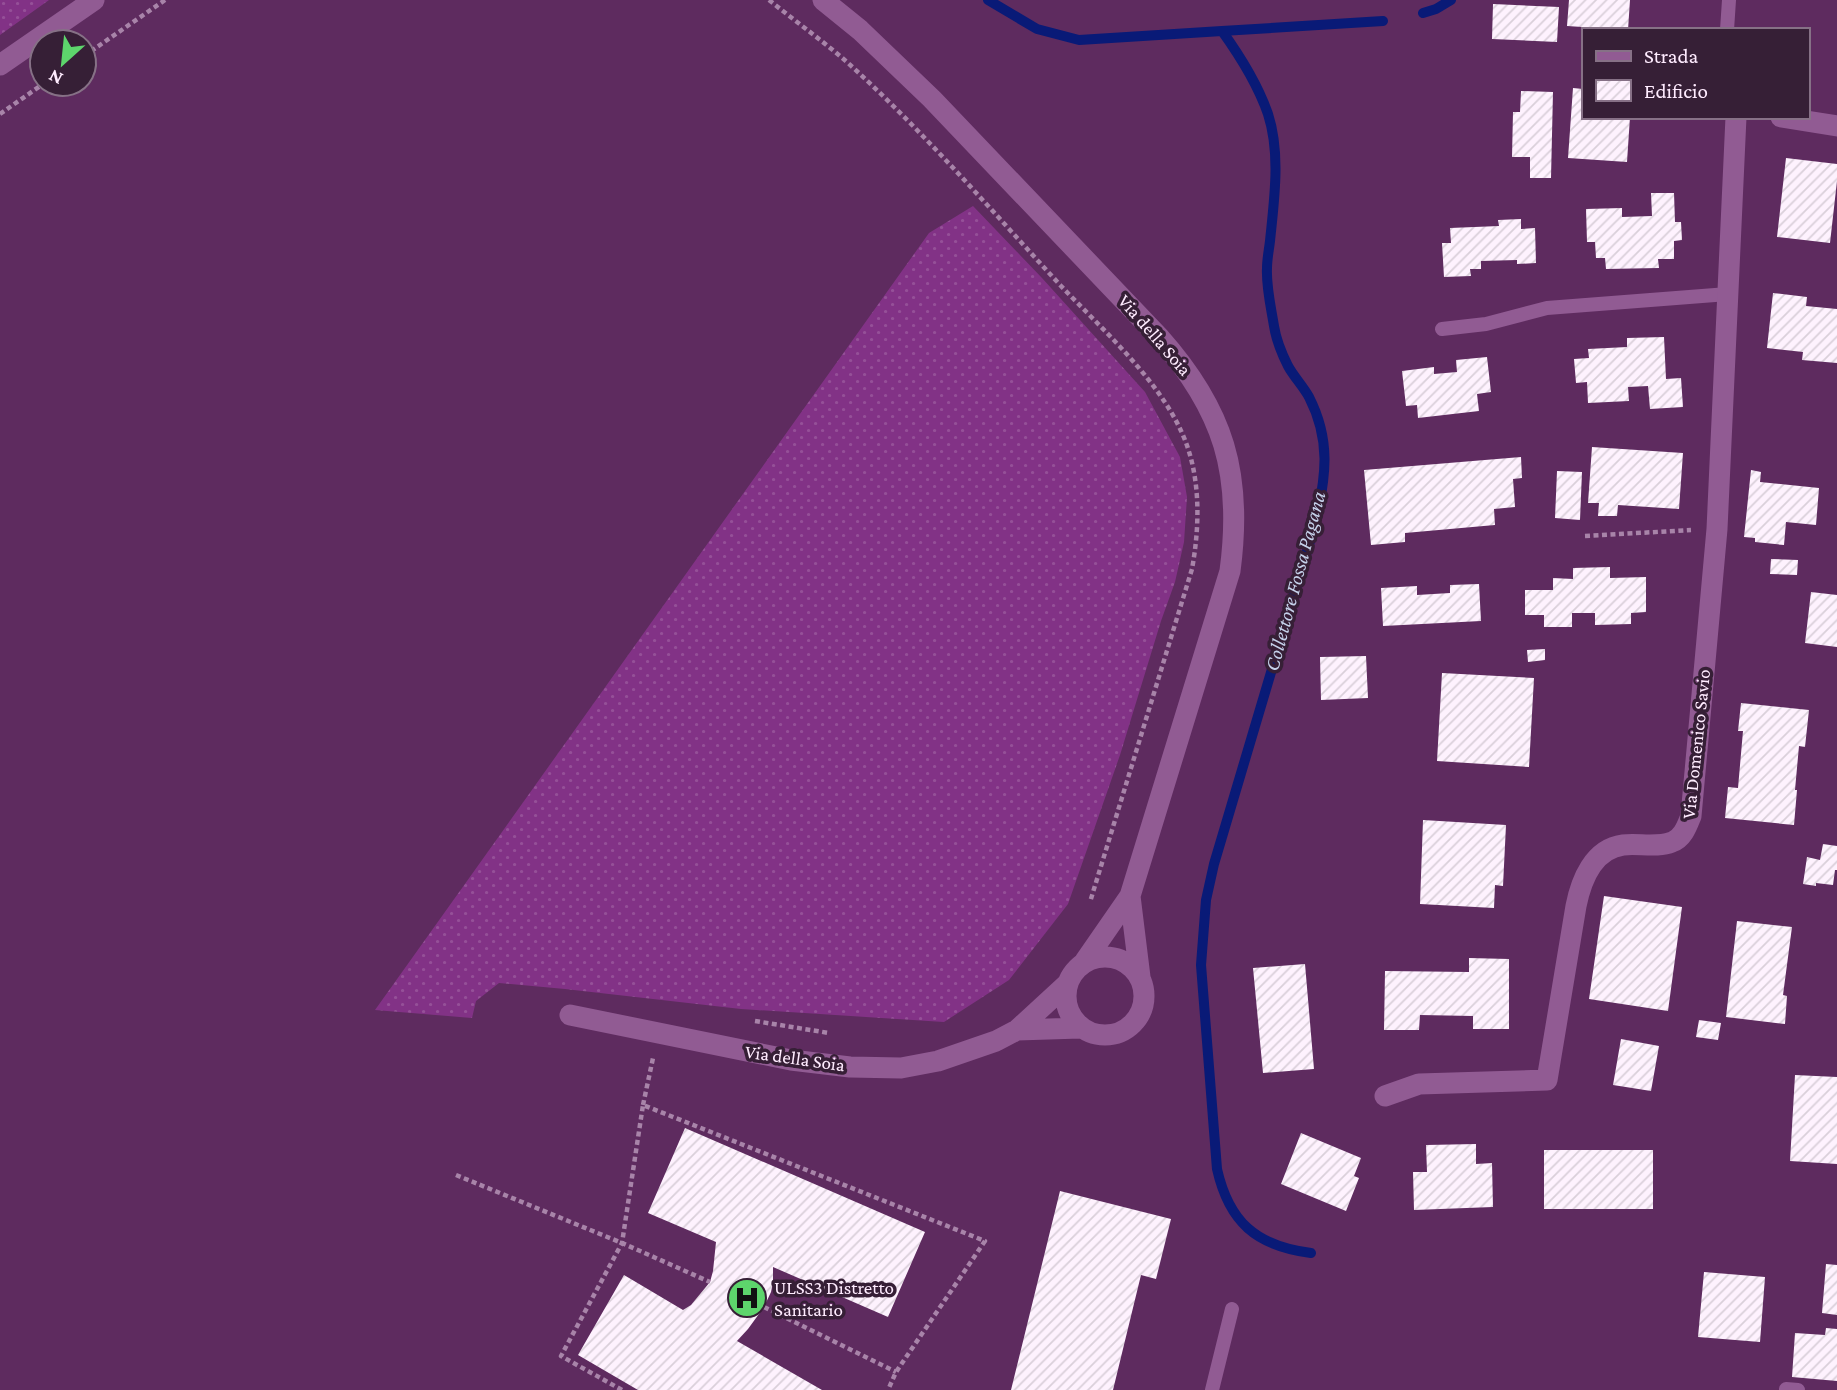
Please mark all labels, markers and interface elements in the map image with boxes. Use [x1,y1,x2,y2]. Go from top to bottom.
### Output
north arrow [28,28,98,98]
legend [1582,28,1809,119]
text: Strada [1644,44,1699,68]
text: N [45,65,66,90]
text: Edificio [1644,79,1708,103]
street label: Via della Soia [1114,290,1196,380]
water label: Collettore Fossa Pagana [1259,488,1331,673]
street label: Via Domenico Savio [1678,668,1714,820]
street label: Via della Soia [744,1041,846,1075]
hospital icon: ULSS3 Distretto Sanitario [726,1277,768,1319]
place label: ULSS3 Distretto Sanitario [774,1277,894,1320]

